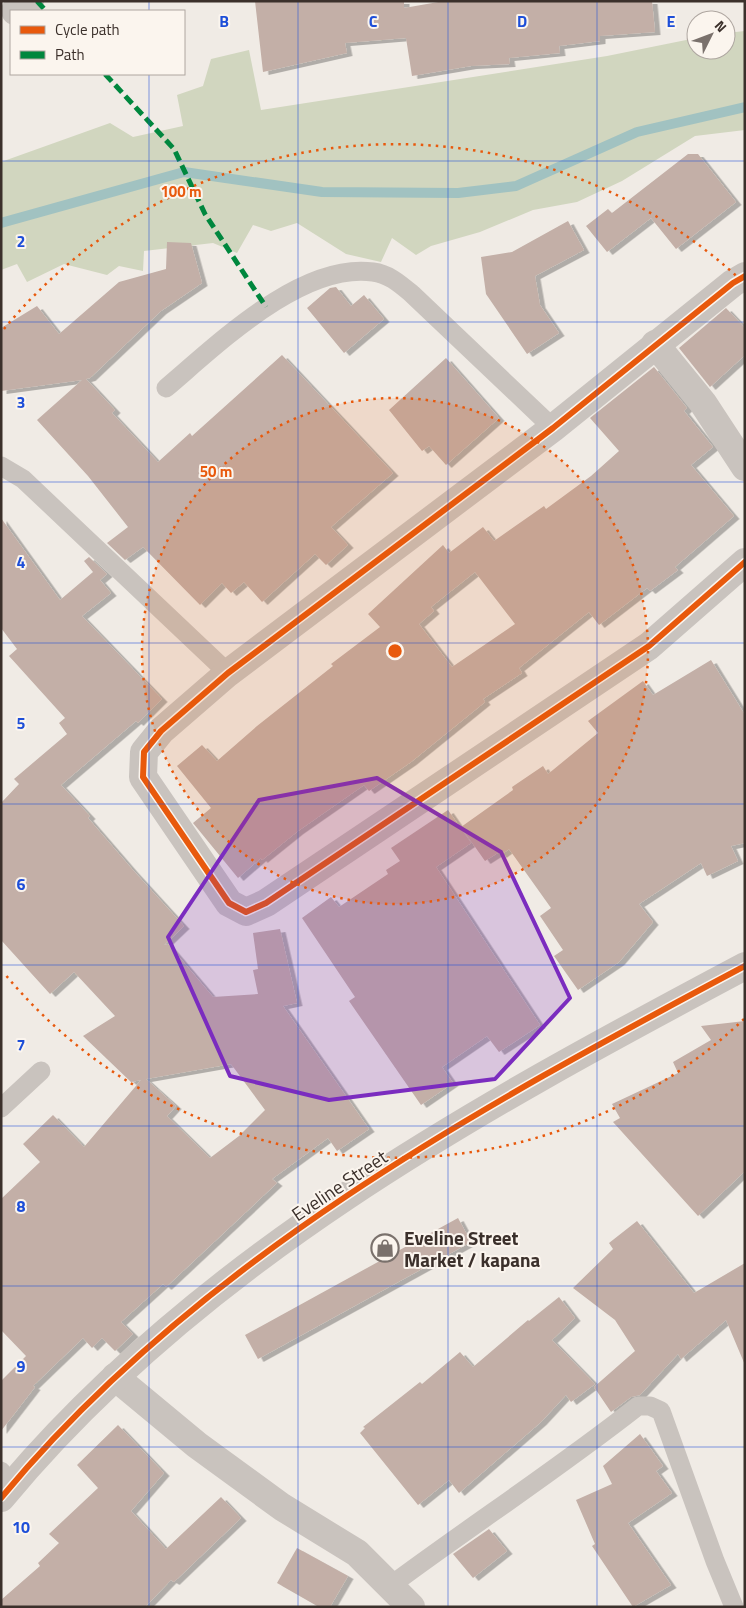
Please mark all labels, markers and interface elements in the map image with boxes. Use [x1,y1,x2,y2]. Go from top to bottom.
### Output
text: B [219,9,229,33]
text: C [369,9,378,33]
text: D [517,9,527,33]
text: E [667,9,676,33]
legend [10,10,185,75]
north arrow [686,10,736,60]
text: N [710,15,732,37]
text: Cycle path [55,18,120,41]
text: Path [55,43,85,66]
text: 100 m [160,180,202,203]
text: 2 [17,229,25,253]
text: 3 [17,390,25,414]
text: 50 m [200,460,232,483]
text: 4 [17,550,26,574]
centre of rings [386,642,404,660]
text: 5 [17,711,26,735]
text: 6 [17,872,26,896]
text: 7 [17,1033,25,1057]
street label: Eveline Street [285,1142,393,1228]
text: 8 [17,1194,26,1218]
place label: Eveline Street Market / kapana [404,1223,541,1274]
shop icon: Eveline Street Market / kapana [370,1233,400,1263]
text: 9 [17,1354,26,1378]
text: 10 [12,1515,30,1539]

